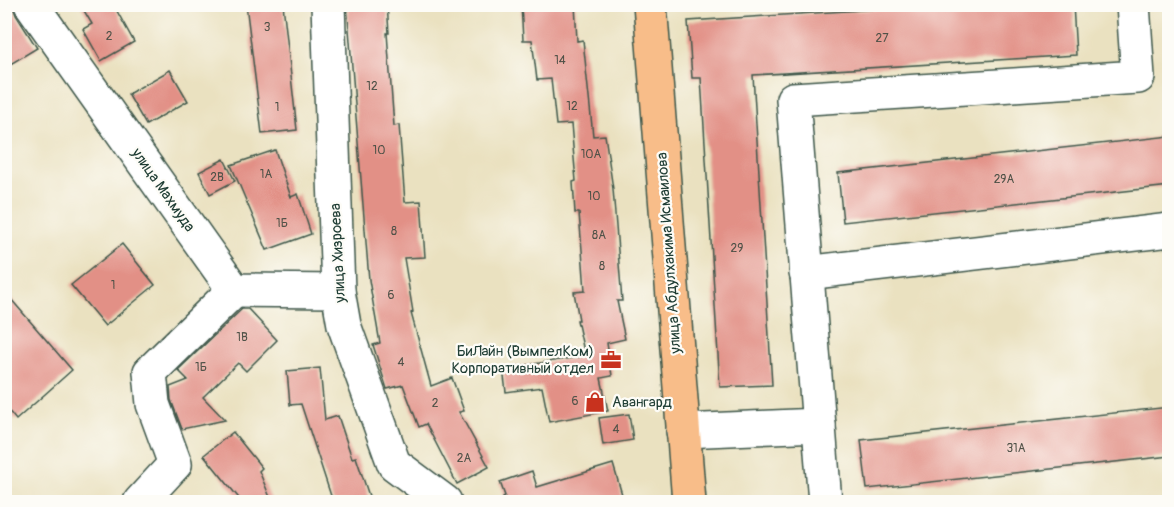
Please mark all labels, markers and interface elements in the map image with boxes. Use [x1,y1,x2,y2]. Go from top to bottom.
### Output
house number: 3 [264,20,271,35]
house number: 2 [106,29,113,44]
house number: 27 [875,31,889,46]
house number: 14 [554,53,566,68]
house number: 12 [366,79,378,94]
house number: 12 [566,99,578,114]
house number: 1 [275,100,279,115]
house number: 10 [373,143,385,158]
street label: улица Махмуда [126,144,199,236]
house number: 10А [581,147,602,162]
street label: улица Абдулхакима Исмаилова [652,152,686,355]
house number: 1А [260,167,272,182]
house number: 2В [210,170,224,185]
house number: 29А [994,172,1015,187]
house number: 10 [588,189,600,204]
street label: улица Хизроева [326,203,350,304]
house number: 1Б [276,216,288,231]
house number: 8 [391,224,397,239]
house number: 8А [592,228,606,243]
house number: 29 [731,241,743,256]
house number: 8 [599,259,605,274]
house number: 1 [111,278,115,293]
house number: 6 [388,288,395,303]
house number: 1В [236,330,248,345]
place label: БиЛайн (ВымпелКом) Корпоративный отдел [451,342,594,378]
office icon: БиЛайн (ВымпелКом) Корпоративный отдел [599,348,623,372]
house number: 4 [398,355,405,370]
house number: 1Б [195,360,207,375]
shop icon: Авангард [583,390,607,414]
place label: Авангард [612,393,672,412]
house number: 6 [572,394,579,409]
house number: 2 [432,396,439,411]
house number: 4 [613,422,620,437]
house number: 31А [1006,441,1026,456]
house number: 2А [457,451,471,466]

